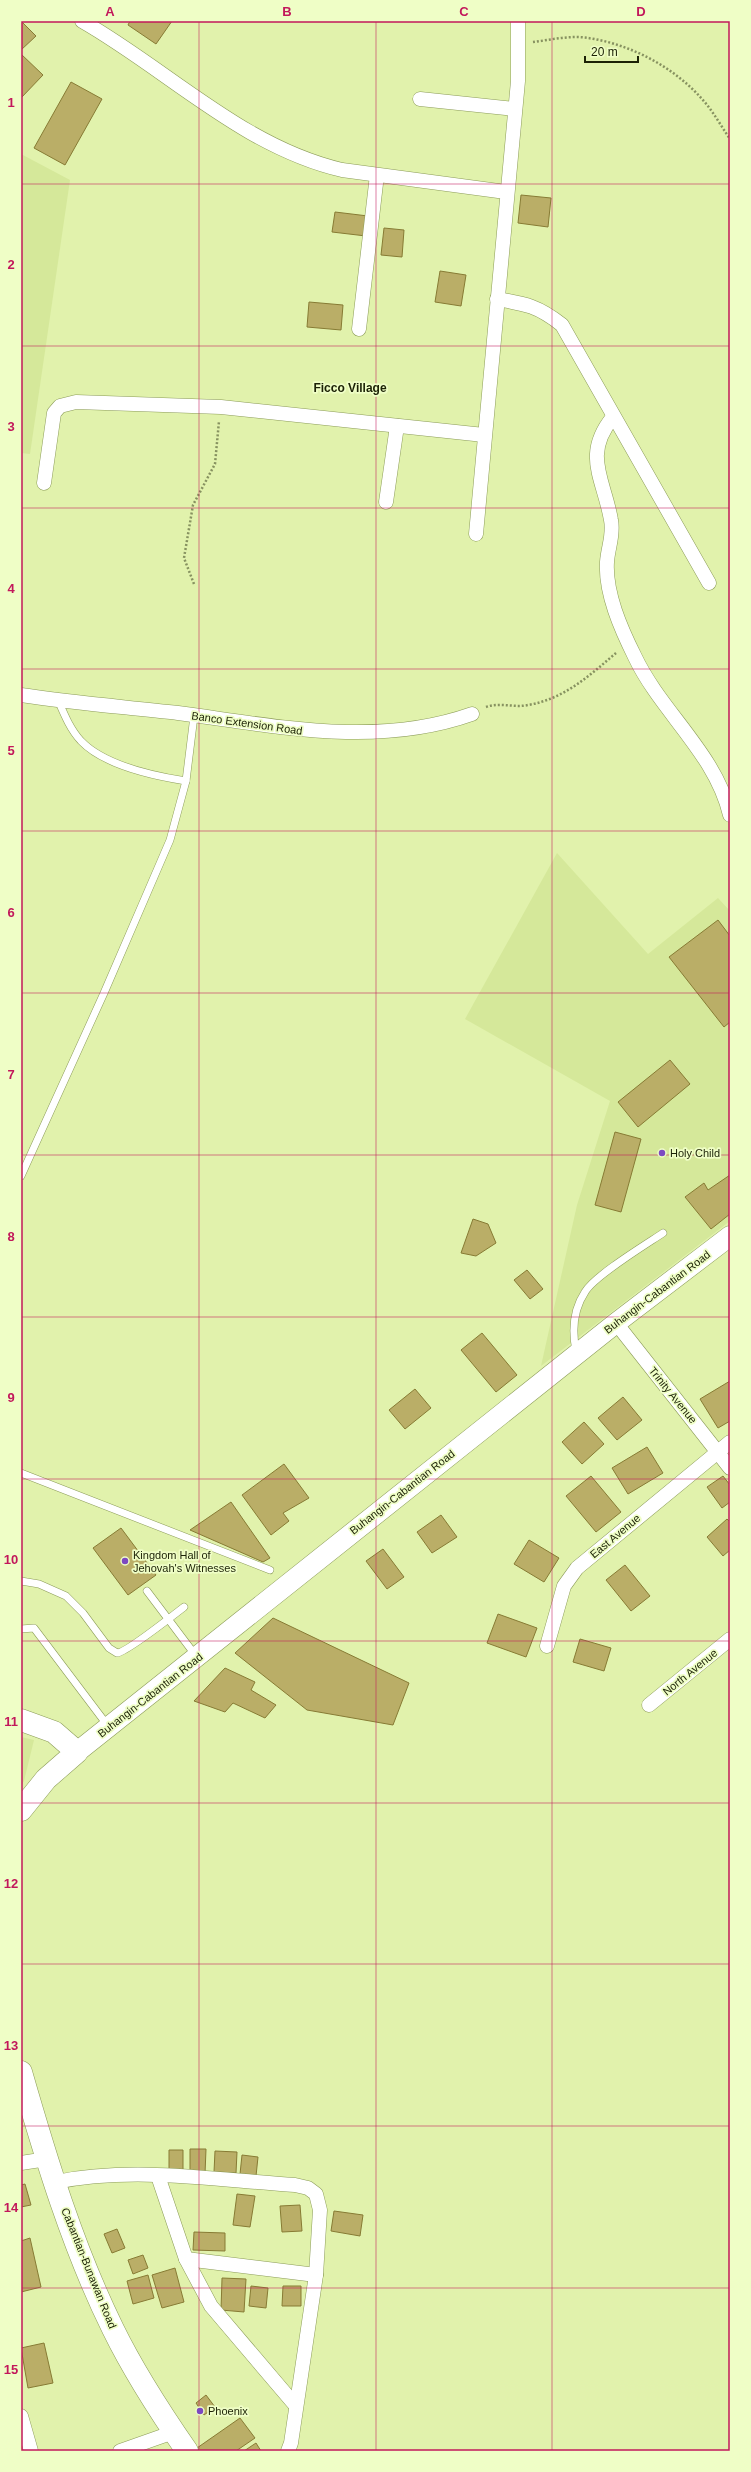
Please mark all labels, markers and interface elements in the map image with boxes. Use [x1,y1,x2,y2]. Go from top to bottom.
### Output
text: A [105,4,115,19]
text: B [282,4,292,19]
text: C [459,4,469,19]
text: D [636,4,646,19]
scale bar [585,38,638,64]
text: 20 m [591,45,618,59]
text: 1 [7,95,15,110]
text: 2 [7,257,15,272]
district label: Ficco Village [313,381,387,395]
text: 3 [7,419,15,434]
text: 4 [7,581,15,596]
street label: Banco Extension Road [191,709,303,737]
text: 5 [7,743,15,758]
text: 6 [7,905,15,920]
text: 7 [7,1067,15,1082]
place label: Holy Child [670,1147,720,1159]
marker: Holy Child [657,1148,667,1158]
text: 8 [7,1229,15,1244]
street label: Buhangin-Cabantian Road [602,1248,712,1336]
street label: Trinity Avenue [647,1364,699,1426]
text: 9 [7,1390,15,1405]
street label: Buhangin-Cabantian Road [347,1447,457,1537]
street label: East Avenue [588,1512,642,1560]
place label: Kingdom Hall of Jehovah's Witnesses [133,1549,236,1574]
text: 10 [4,1552,18,1567]
marker: Kingdom Hall of Jehovah's Witnesses [120,1556,130,1566]
street label: North Avenue [660,1646,720,1698]
street label: Buhangin-Cabantian Road [95,1650,205,1740]
text: 11 [4,1714,18,1729]
text: 12 [4,1876,18,1891]
text: 13 [4,2038,18,2053]
text: 14 [4,2200,19,2215]
street label: Cabantian-Bunawan Road [59,2206,119,2330]
text: 15 [4,2362,18,2377]
place label: Phoenix [208,2405,248,2417]
marker: Phoenix [195,2406,205,2416]

